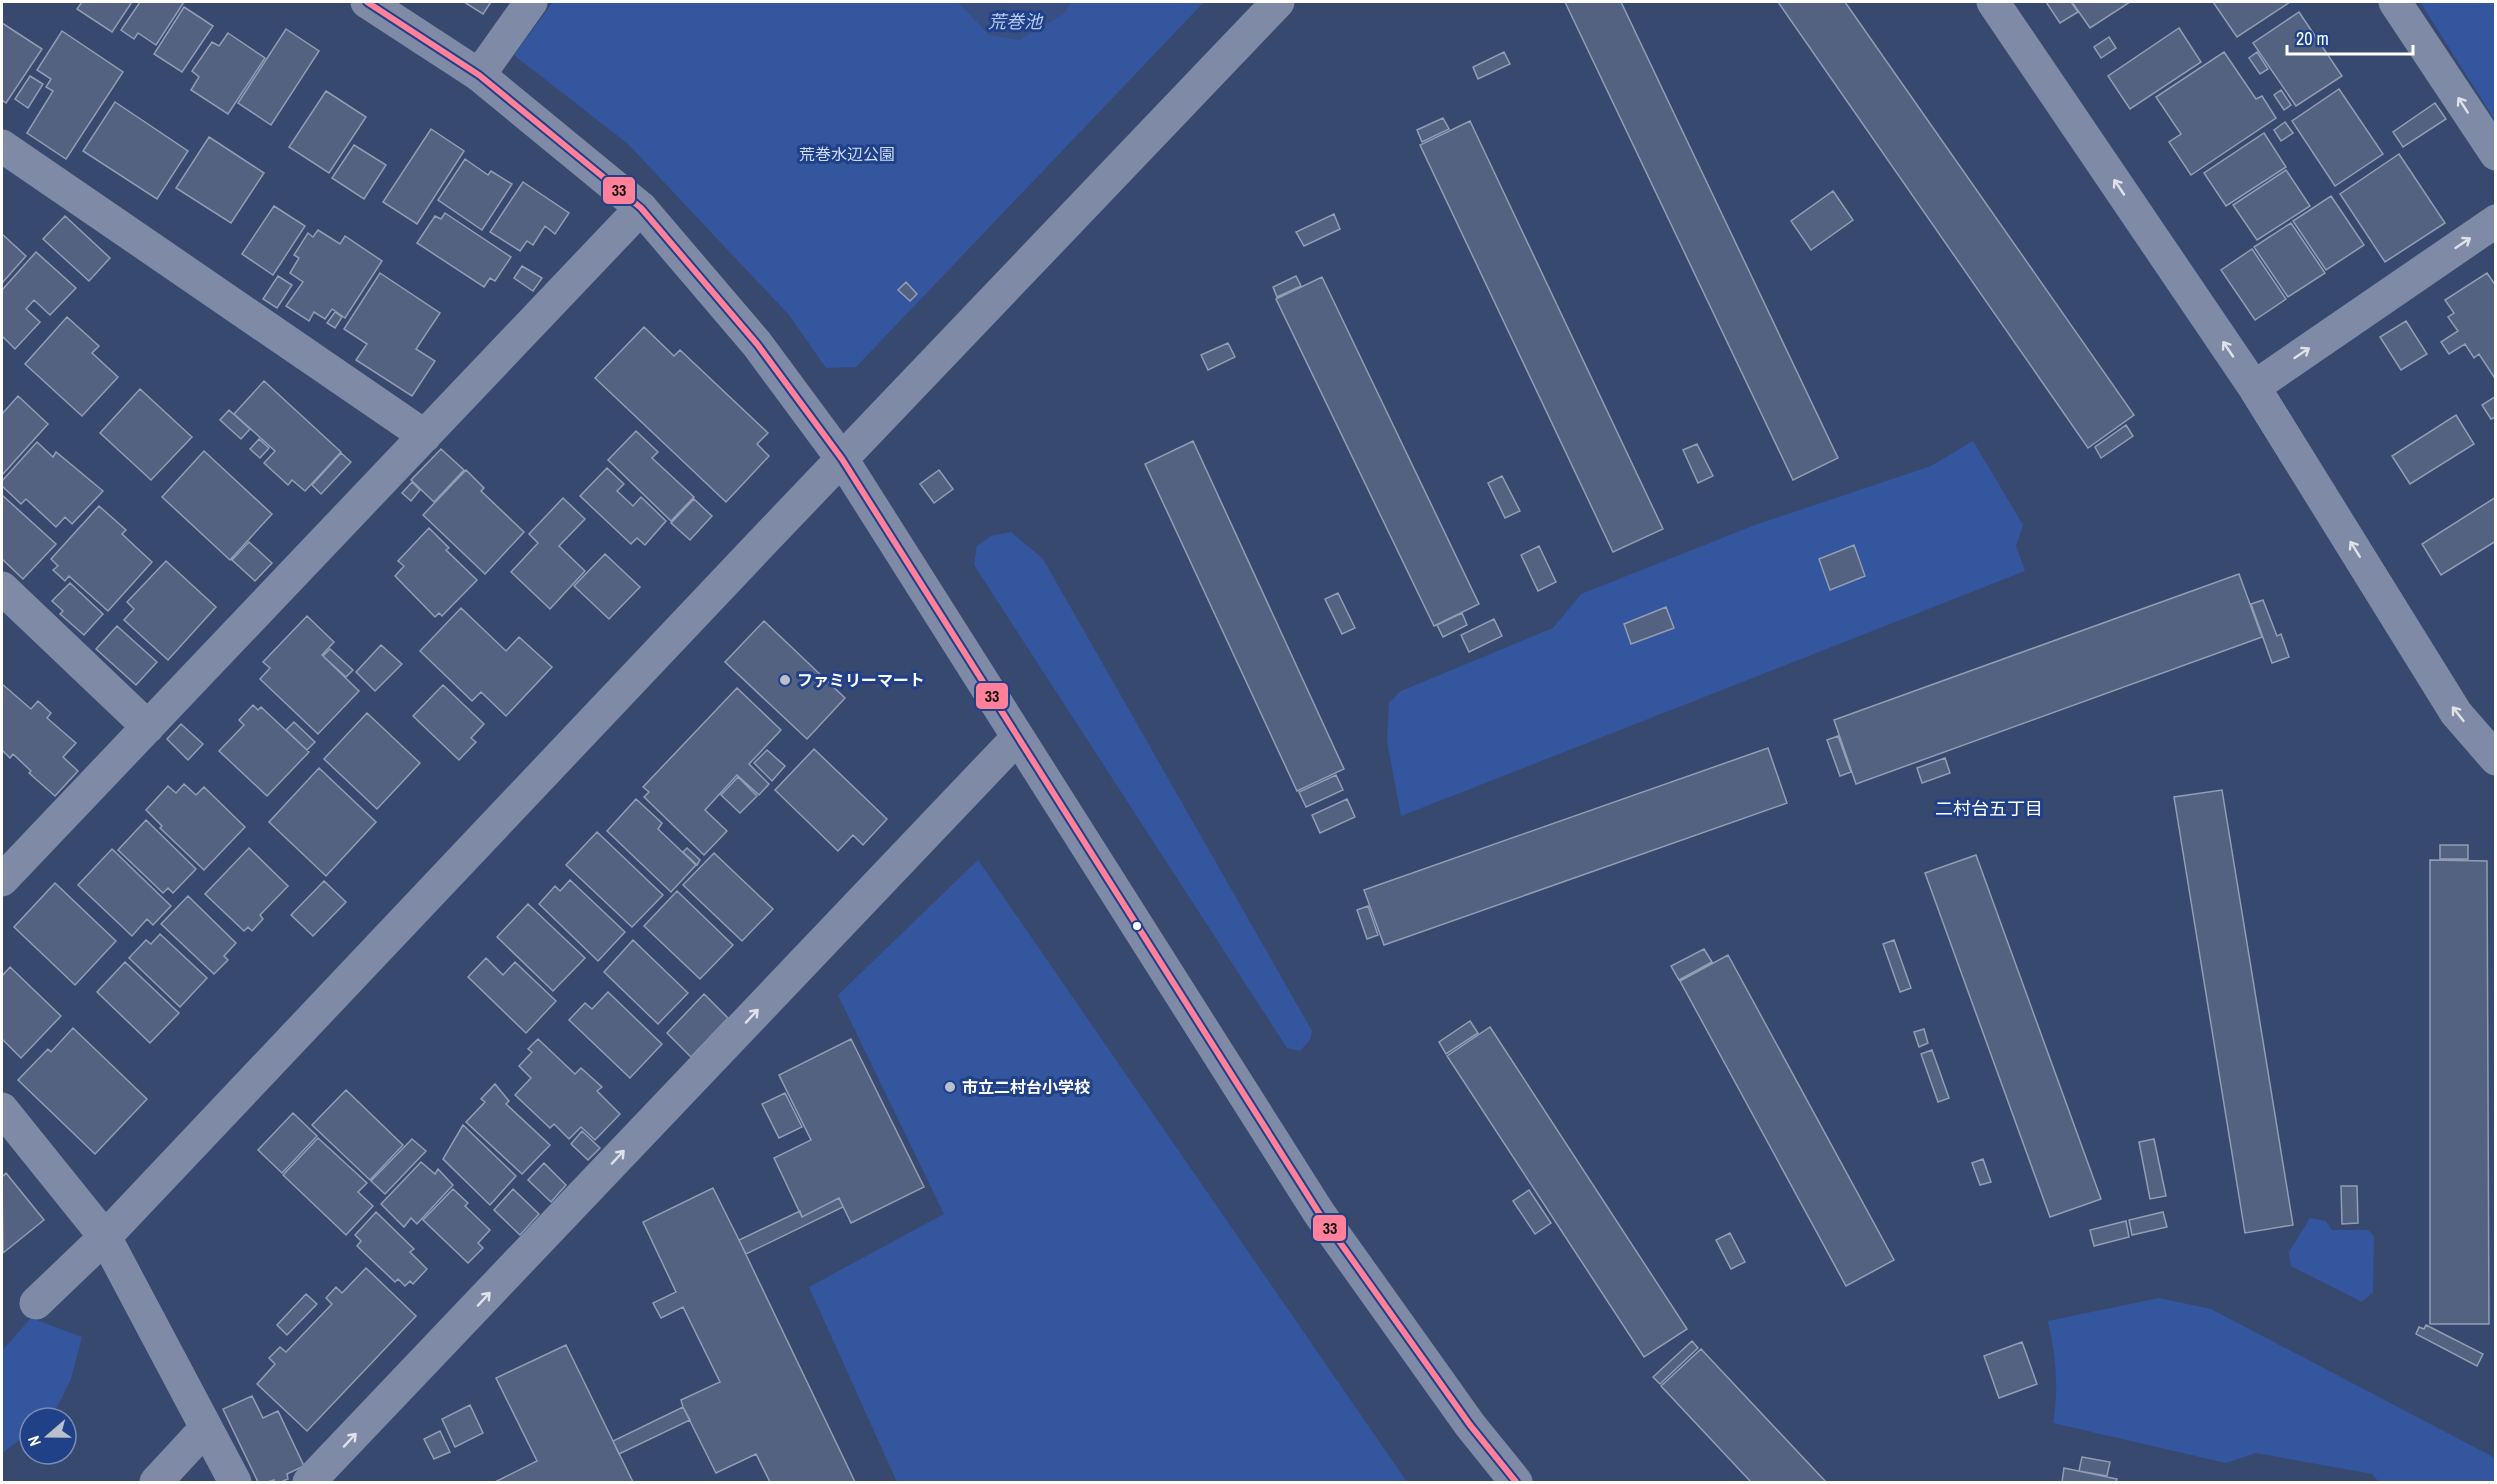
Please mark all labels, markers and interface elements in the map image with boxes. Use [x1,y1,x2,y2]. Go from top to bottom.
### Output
water label: 荒巻池 [988,9,1044,34]
scale bar [2287,18,2413,56]
text: 20 m [2296,26,2329,51]
one-way arrow [2457,97,2470,114]
park label: 荒巻水辺公園 [799,143,895,165]
line badge: 33 [602,176,636,205]
text: 33 [612,179,626,201]
one-way arrow [2113,180,2125,196]
one-way arrow [2455,237,2471,249]
one-way arrow [2222,340,2235,357]
one-way arrow [2294,347,2311,360]
one-way arrow [2349,541,2361,558]
place label: ファミリーマート [797,669,925,691]
marker: ファミリーマート [778,673,792,687]
line badge: 33 [975,682,1009,710]
text: 33 [985,685,999,707]
one-way arrow [2452,707,2464,723]
district label: 二村台五丁目 [1935,796,2043,821]
unlabelled marker [1131,920,1143,932]
one-way arrow [745,1008,759,1023]
place label: 市立二村台小学校 [962,1076,1090,1098]
marker: 市立二村台小学校 [943,1080,957,1094]
one-way arrow [611,1150,625,1165]
line badge: 33 [1312,1214,1347,1242]
text: 33 [1323,1217,1337,1239]
one-way arrow [477,1291,491,1306]
north arrow [18,1406,78,1466]
text: N [22,1433,46,1449]
one-way arrow [343,1433,357,1448]

